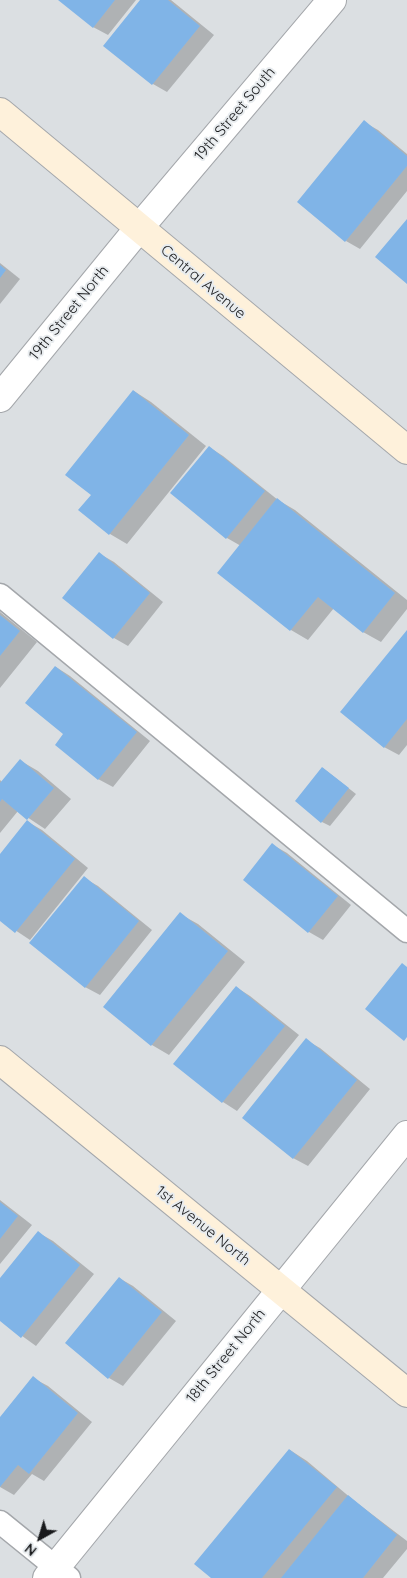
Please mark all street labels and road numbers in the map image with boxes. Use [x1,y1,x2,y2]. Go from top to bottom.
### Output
street label: 19th Street South [191,64,279,164]
street label: Central Avenue [157,241,249,323]
street label: 19th Street North [25,262,113,364]
street label: 1st Avenue North [152,1182,254,1270]
street label: 18th Street North [183,1305,269,1407]

